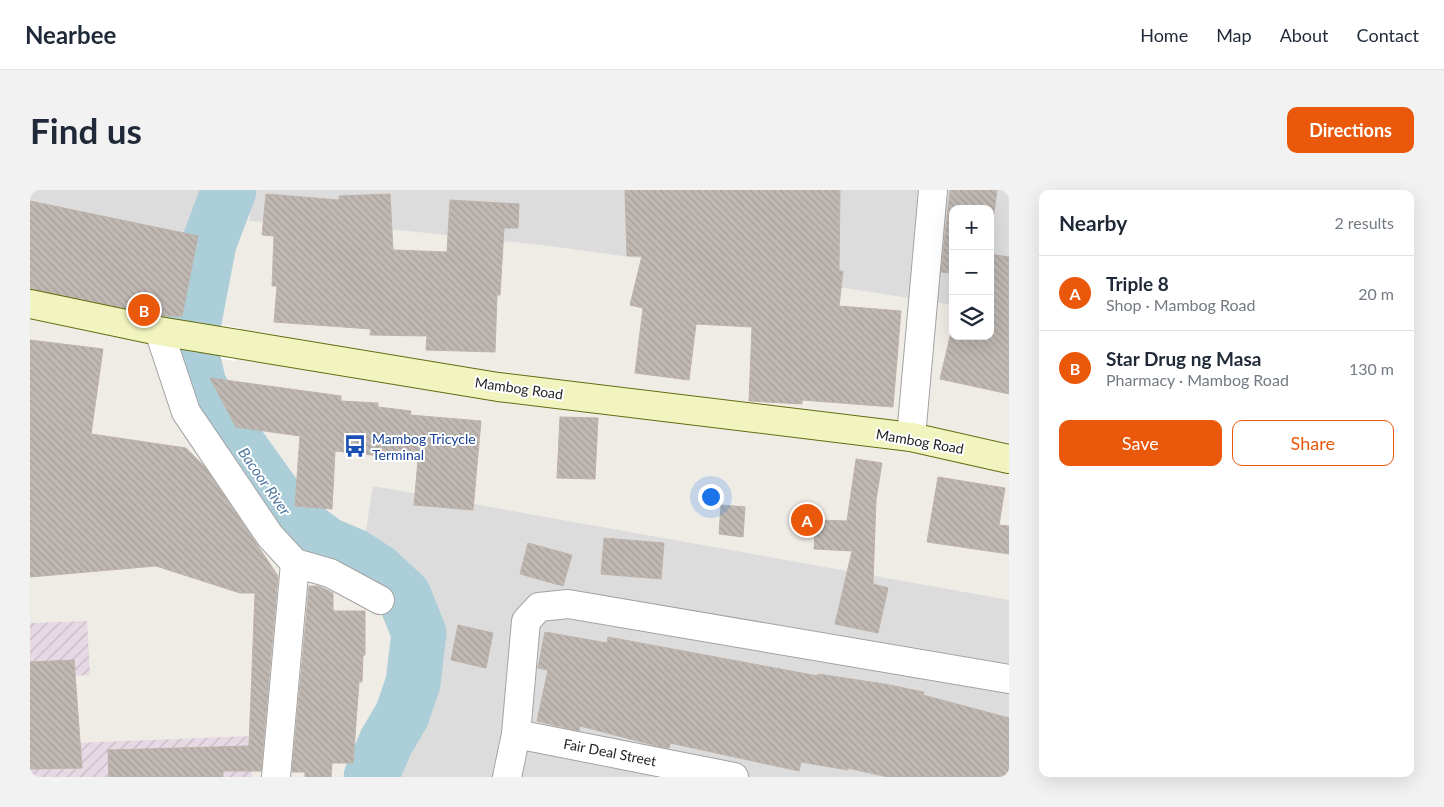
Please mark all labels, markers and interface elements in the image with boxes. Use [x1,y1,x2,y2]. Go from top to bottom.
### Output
text: Nearbee [25,20,116,49]
text: Home [1140,24,1188,46]
text: Map [1216,24,1252,46]
text: About [1280,24,1329,46]
text: Contact [1357,24,1419,46]
button: Directions [1287,107,1414,153]
text: Find us [30,109,142,151]
map controls [949,205,994,340]
button: + [949,205,994,250]
text: Nearby [1059,210,1127,235]
text: 2 results [1334,213,1394,232]
button: − [949,250,994,295]
text: Triple 8 [1106,272,1169,295]
text: A [1069,284,1081,303]
text: 20 m [1358,284,1394,303]
pin: B [128,291,160,329]
button: layers [949,295,994,340]
text: Shop · Mambog Road [1106,295,1256,314]
text: Star Drug ng Masa [1106,347,1261,370]
text: B [1070,359,1080,378]
text: 130 m [1349,359,1394,378]
text: Pharmacy · Mambog Road [1106,370,1289,389]
street label: Mambog Road [474,373,564,403]
button: Save [1059,420,1222,466]
button: Share [1232,420,1394,466]
street label: Mambog Road [875,425,965,457]
place label: Mambog Tricycle Terminal [372,430,476,463]
bus stop icon: Mambog Tricycle Terminal [342,433,368,459]
water label: Bacoor River [235,444,295,519]
your location [698,484,724,510]
pin: A [791,501,823,539]
street label: Fair Deal Street [562,735,658,769]

